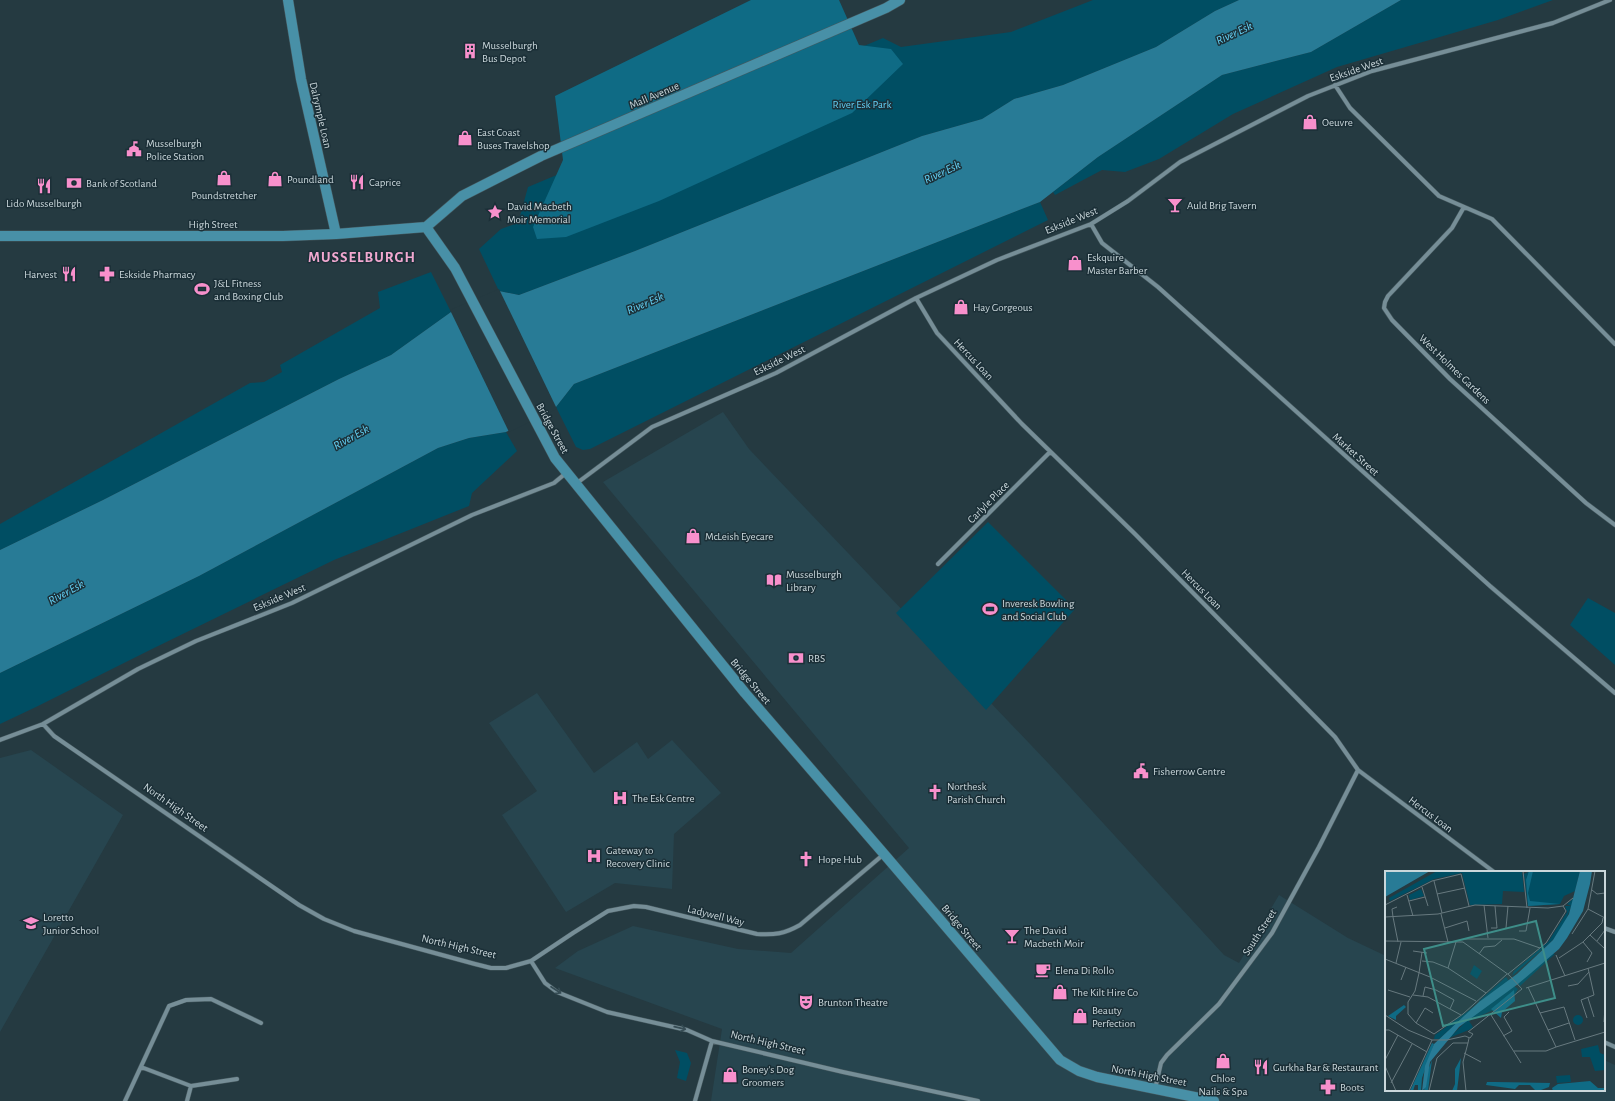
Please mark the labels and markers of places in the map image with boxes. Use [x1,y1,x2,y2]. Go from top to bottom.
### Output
place label: Musselburgh Bus Depot [482,40,538,64]
building icon: Musselburgh Bus Depot [461,42,479,60]
shop icon: Oeuvre [1301,113,1319,131]
place label: Oeuvre [1322,117,1353,128]
place label: East Coast Buses Travelshop [477,127,550,151]
shop icon: East Coast Buses Travelshop [456,129,474,147]
place label: Musselburgh Police Station [146,138,204,162]
public building icon: Musselburgh Police Station [125,140,143,158]
shop icon: Poundstretcher [215,169,233,187]
shop icon: Poundland [266,170,284,188]
restaurant icon: Caprice [348,173,366,191]
bank icon: Bank of Scotland [65,174,83,192]
place label: Poundland [287,174,334,185]
restaurant icon: Lido Musselburgh [35,177,53,195]
place label: Caprice [369,177,401,188]
place label: Bank of Scotland [86,178,157,189]
place label: Poundstretcher [191,190,257,201]
bar icon: Auld Brig Tavern [1166,196,1184,214]
place label: Lido Musselburgh [6,198,82,209]
place label: Auld Brig Tavern [1187,200,1257,211]
place label: David Macbeth Moir Memorial [507,201,572,225]
place icon: David Macbeth Moir Memorial [486,203,504,221]
place label: Eskquire Master Barber [1087,252,1148,276]
shop icon: Eskquire Master Barber [1066,254,1084,272]
restaurant icon: Harvest [60,265,78,283]
pharmacy icon: Eskside Pharmacy [98,265,116,283]
place label: Harvest [24,269,57,280]
place label: Eskside Pharmacy [119,269,196,280]
place label: J&L Fitness and Boxing Club [214,278,284,302]
sports icon: J&L Fitness and Boxing Club [193,280,211,298]
shop icon: Hay Gorgeous [952,298,970,316]
place label: Hay Gorgeous [973,302,1033,313]
shop icon: McLeish Eyecare [684,527,702,545]
place label: McLeish Eyecare [705,531,773,542]
place label: Musselburgh Library [786,569,842,593]
library icon: Musselburgh Library [765,571,783,589]
place label: Inveresk Bowling and Social Club [1002,598,1075,622]
sports icon: Inveresk Bowling and Social Club [981,600,999,618]
bank icon: RBS [787,649,805,667]
place label: RBS [808,653,825,664]
public building icon: Fisherrow Centre [1132,762,1150,780]
place label: Fisherrow Centre [1153,766,1225,777]
place label: Northesk Parish Church [947,781,1006,805]
church icon: Northesk Parish Church [926,783,944,801]
hospital icon: The Esk Centre [611,789,629,807]
place label: The Esk Centre [632,793,694,804]
place label: Gateway to Recovery Clinic [606,845,670,869]
hospital icon: Gateway to Recovery Clinic [585,847,603,865]
church icon: Hope Hub [797,850,815,868]
place label: Hope Hub [818,854,862,865]
place label: Loretto Junior School [43,912,99,936]
school or university icon: Loretto Junior School [22,914,40,932]
place label: The David Macbeth Moir [1024,925,1084,949]
bar icon: The David Macbeth Moir [1003,927,1021,945]
cafe icon: Elena Di Rollo [1034,961,1052,979]
place label: Elena Di Rollo [1055,965,1114,976]
shop icon: The Kilt Hire Co [1051,983,1069,1001]
place label: The Kilt Hire Co [1072,987,1138,998]
theatre icon: Brunton Theatre [797,993,815,1011]
place label: Brunton Theatre [818,997,888,1008]
place label: Beauty Perfection [1092,1005,1135,1029]
shop icon: Beauty Perfection [1071,1007,1089,1025]
shop icon: Chloe Nails & Spa [1214,1052,1232,1070]
restaurant icon: Gurkha Bar & Restaurant [1252,1058,1270,1076]
place label: Gurkha Bar & Restaurant [1273,1062,1379,1073]
place label: Boney's Dog Groomers [742,1064,795,1088]
shop icon: Boney's Dog Groomers [721,1066,739,1084]
place label: Chloe Nails & Spa [1199,1073,1247,1097]
pharmacy icon: Boots [1319,1078,1337,1096]
place label: Boots [1340,1082,1364,1093]

